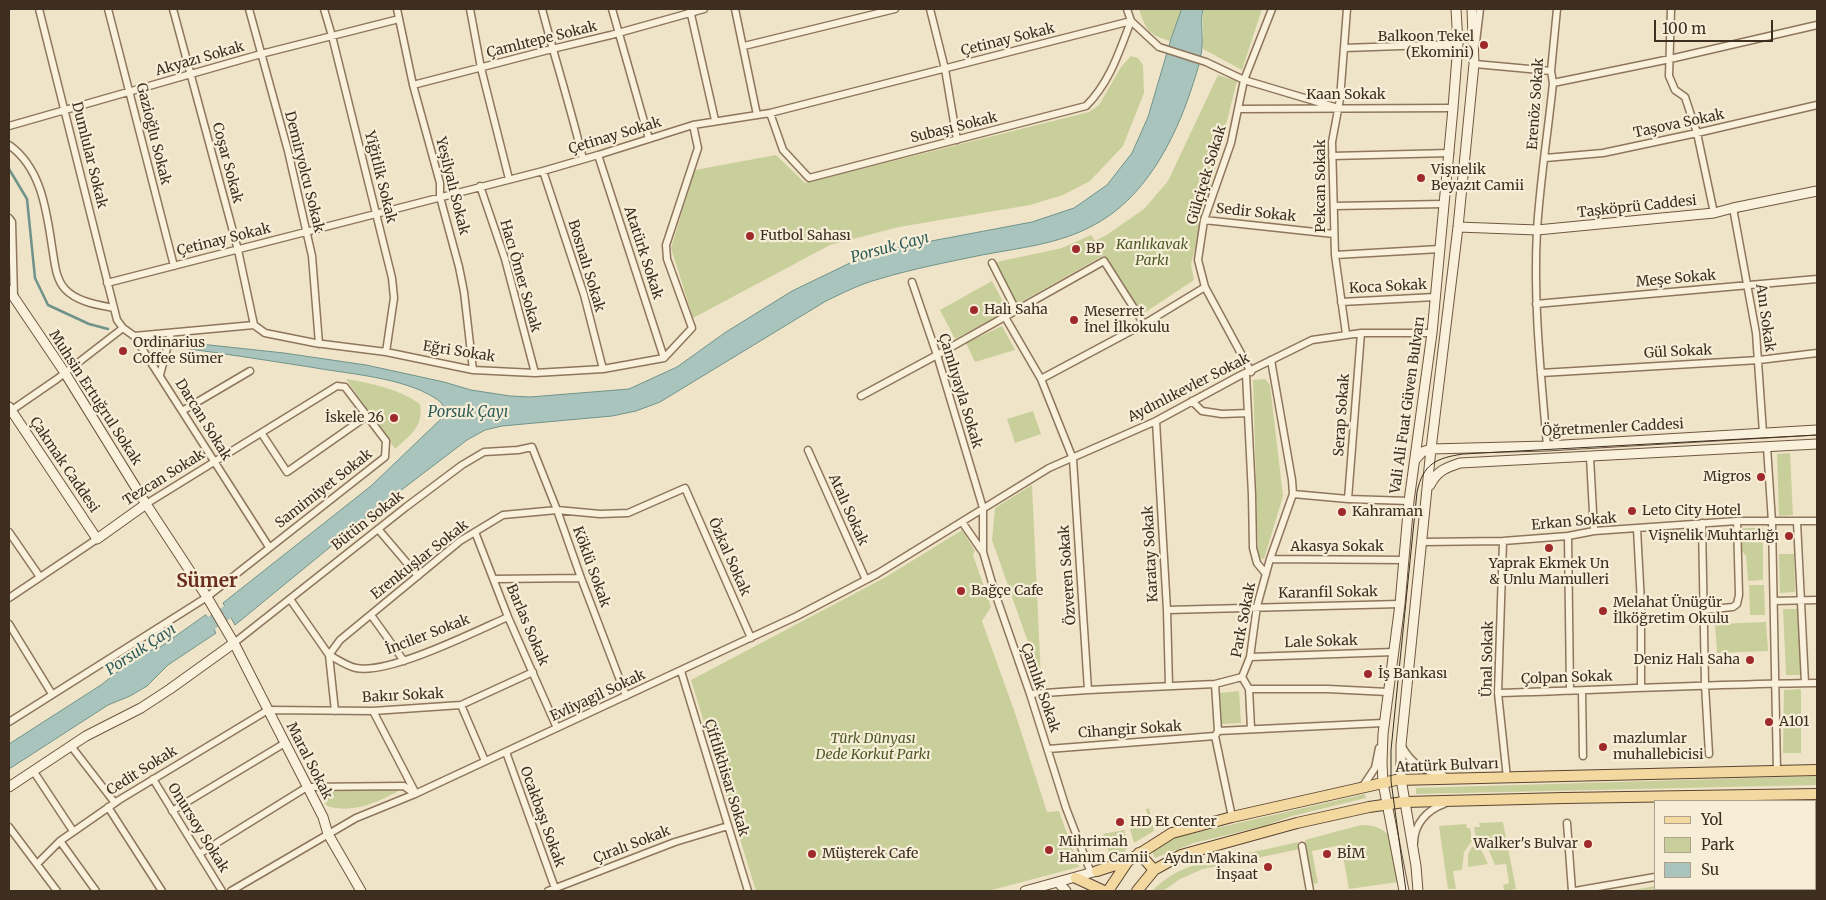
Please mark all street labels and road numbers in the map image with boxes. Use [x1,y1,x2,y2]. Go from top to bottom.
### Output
street label: Çamlıtepe Sokak [485,18,599,62]
street label: Çetinay Sokak [959,20,1057,60]
street label: Akyazı Sokak [154,38,246,80]
street label: Erenöz Sokak [1524,57,1548,151]
street label: Gazioğlu Sokak [132,81,174,187]
street label: Kaan Sokak [1306,87,1386,103]
street label: Dumlular Sokak [68,100,110,210]
street label: Taşova Sokak [1632,106,1726,142]
street label: Subaşı Sokak [909,109,999,147]
street label: Demiryolcu Sokak [281,110,327,234]
street label: Çetinay Sokak [567,114,663,158]
street label: Coşar Sokak [208,121,246,205]
street label: Gülçiçek Sokak [1184,123,1230,227]
street label: Yiğitlik Sokak [360,129,400,225]
street label: Yeşilyalı Sokak [432,135,472,237]
street label: Pekcan Sokak [1313,139,1329,233]
street label: Taşköprü Caddesi [1576,192,1698,222]
street label: Sedir Sokak [1215,200,1297,226]
street label: Atatürk Sokak [620,204,666,302]
street label: Hacı Ömer Sokak [496,218,544,334]
street label: Bosnalı Sokak [564,218,608,314]
street label: Çetinay Sokak [175,220,273,260]
street label: Meşe Sokak [1635,267,1717,291]
street label: Koca Sokak [1349,277,1427,297]
street label: Anı Sokak [1752,283,1778,353]
street label: Vali Ali Fuat Güven Bulvarı [1387,315,1429,495]
street label: Muhsin Ertuğrul Sokak [45,327,145,469]
street label: Çamlıyayla Sokak [935,332,985,450]
street label: Eğri Sokak [421,338,497,366]
street label: Gül Sokak [1643,342,1713,362]
street label: Aydınlıkevler Sokak [1125,350,1253,426]
street label: Serap Sokak [1331,373,1353,457]
street label: Darcan Sokak [171,376,235,464]
street label: Çakmak Caddesi [26,414,102,516]
street label: Öğretmenler Caddesi [1542,416,1684,440]
street label: Tezcan Sokak [120,446,208,510]
street label: Samimiyet Sokak [272,446,376,532]
street label: Atalı Sokak [825,472,871,548]
street label: Bütün Sokak [329,488,407,554]
street label: Karatay Sokak [1140,505,1162,603]
street label: Erkan Sokak [1531,510,1617,534]
street label: Özkal Sokak [704,515,754,599]
street label: Erenkuşlar Sokak [368,517,472,603]
street label: Köklü Sokak [569,524,613,610]
street label: Özveren Sokak [1056,524,1080,626]
street label: Akasya Sokak [1290,539,1384,555]
street label: Park Sokak [1228,581,1260,659]
street label: Barlas Sokak [502,582,552,668]
street label: Karanfil Sokak [1278,584,1378,602]
street label: İnciler Sokak [384,611,472,659]
street label: Ünal Sokak [1479,621,1497,697]
street label: Lale Sokak [1284,632,1358,652]
street label: Çamlık Sokak [1017,641,1063,735]
street label: Evliyagil Sokak [548,667,648,725]
street label: Çolpan Sokak [1521,668,1613,688]
street label: Bakır Sokak [362,685,444,707]
street label: Çiftlikhisar Sokak [700,717,752,839]
street label: Cihangir Sokak [1078,718,1182,742]
street label: Maral Sokak [282,720,336,802]
street label: Cedit Sokak [104,743,180,799]
street label: Atatürk Bulvarı [1395,756,1499,776]
street label: Ocakbaşı Sokak [516,764,568,870]
street label: Onursoy Sokak [164,780,232,876]
street label: Çıralı Sokak [591,823,673,867]

